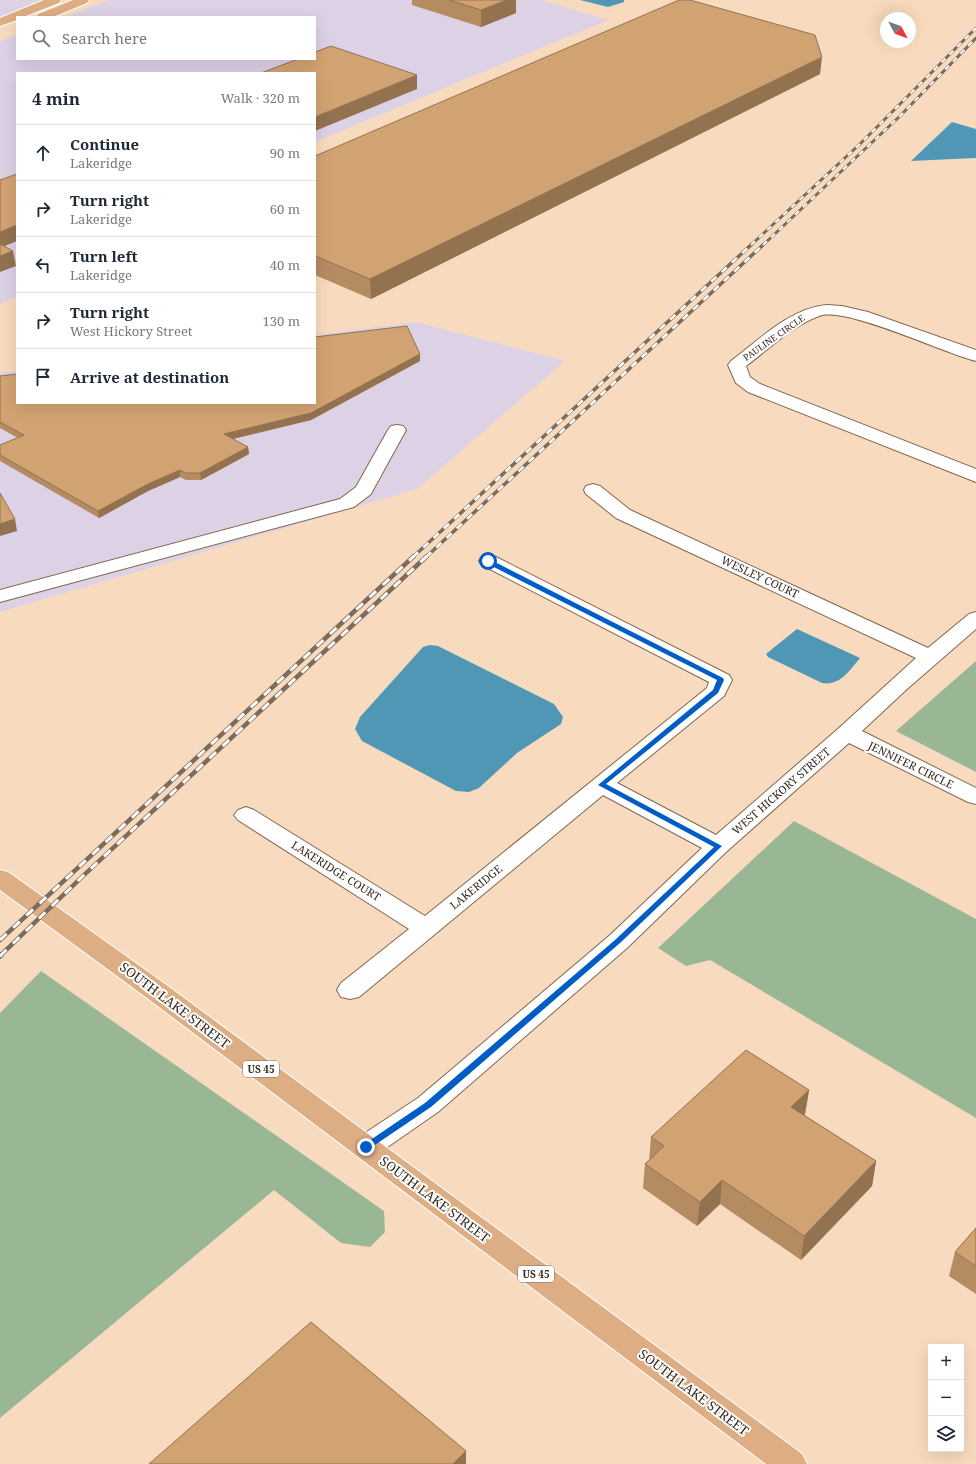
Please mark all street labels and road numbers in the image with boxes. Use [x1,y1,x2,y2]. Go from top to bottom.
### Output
street label: PAULINE CIRCLE [740,311,808,364]
street label: WESLEY COURT [719,552,802,601]
street label: JENNIFER CIRCLE [865,737,957,792]
street label: WEST HICKORY STREET [728,744,833,838]
street label: LAKERIDGE COURT [289,837,384,904]
street label: LAKERIDGE [446,861,505,912]
street label: SOUTH LAKE STREET [116,958,234,1052]
road number: US 45 [243,1061,279,1077]
street label: SOUTH LAKE STREET [376,1152,494,1246]
road number: US 45 [518,1266,554,1282]
street label: SOUTH LAKE STREET [635,1345,753,1439]

